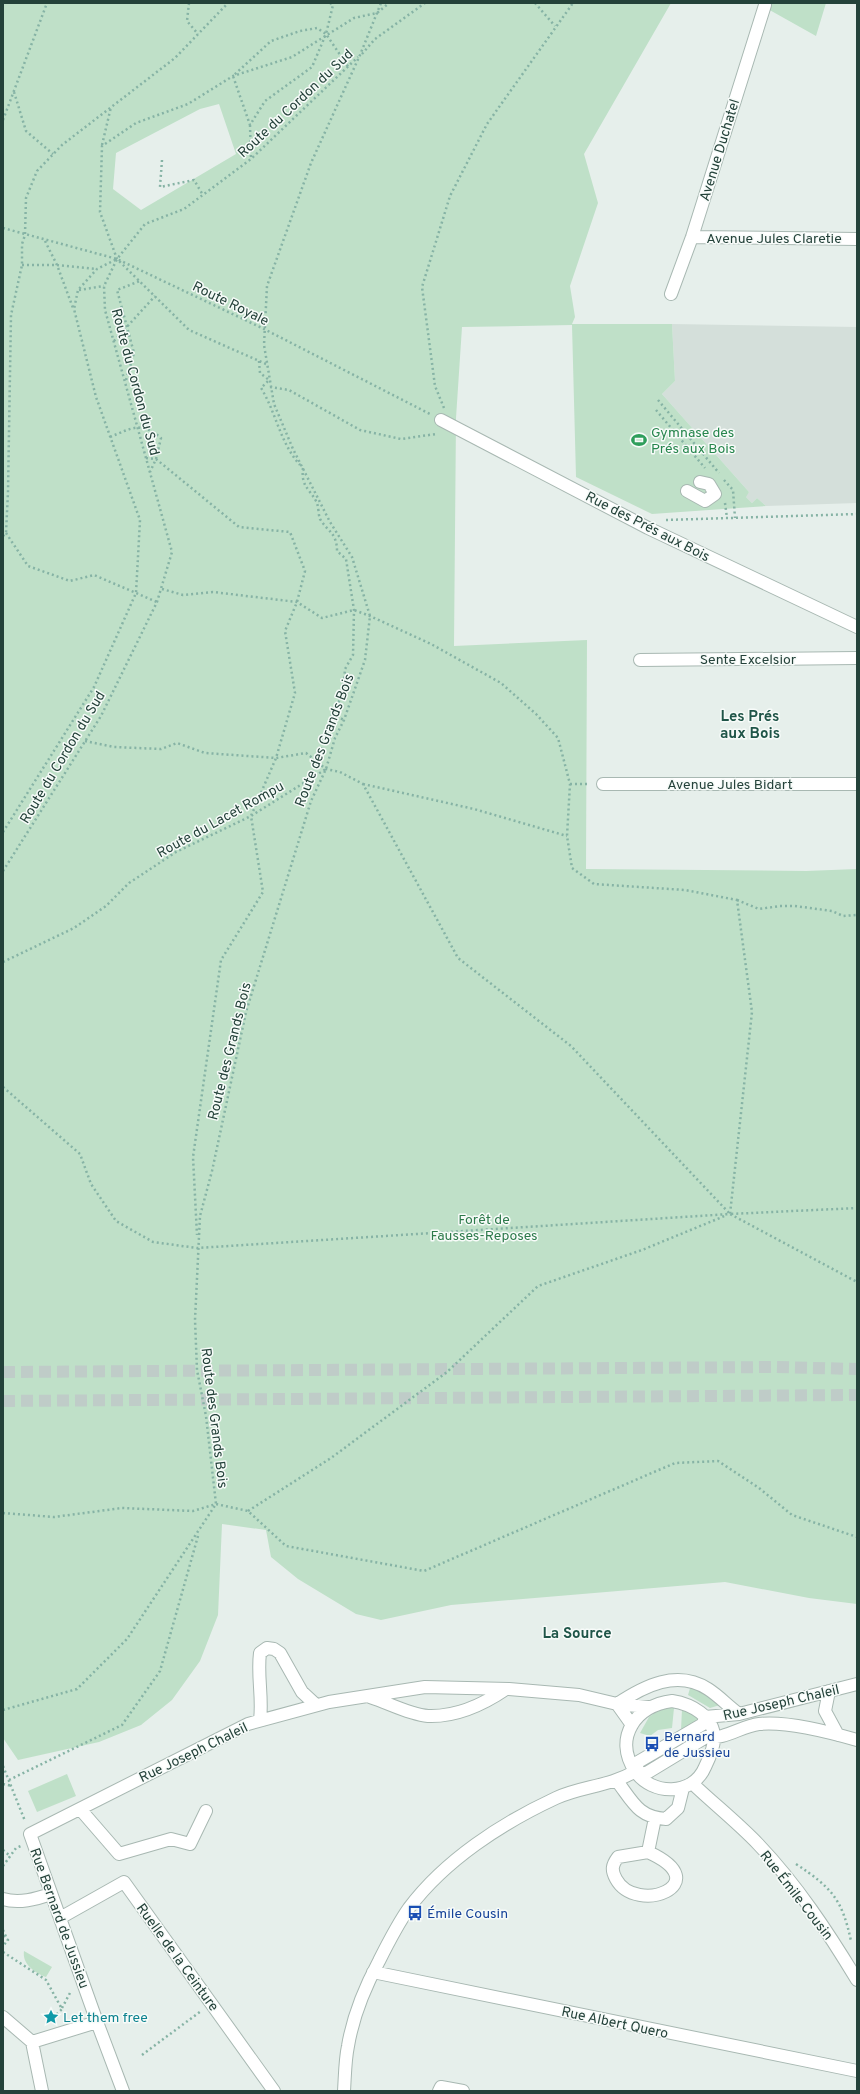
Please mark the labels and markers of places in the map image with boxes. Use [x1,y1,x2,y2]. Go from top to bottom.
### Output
place label: Gymnase des Prés aux Bois [651,425,735,458]
sports icon: Gymnase des Prés aux Bois [630,431,648,449]
place label: Bernard de Jussieu [664,1729,730,1762]
bus stop icon: Bernard de Jussieu [643,1735,661,1753]
bus stop icon: Émile Cousin [406,1904,424,1922]
place label: Émile Cousin [427,1905,508,1923]
place icon: Let them free [42,2008,60,2026]
place label: Let them free [63,2010,148,2027]

